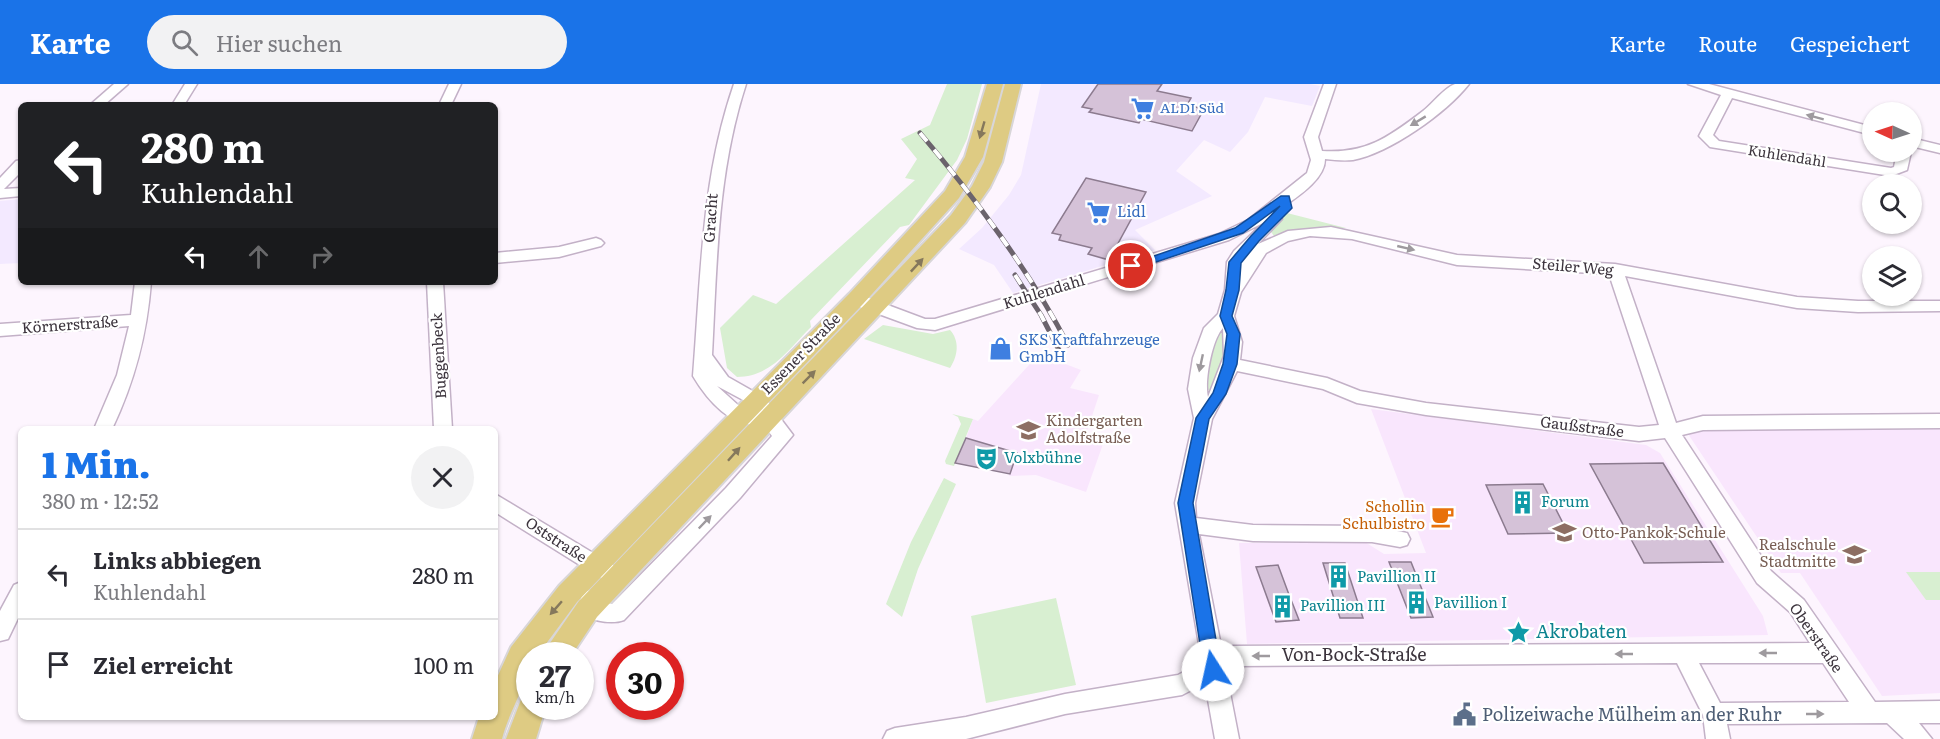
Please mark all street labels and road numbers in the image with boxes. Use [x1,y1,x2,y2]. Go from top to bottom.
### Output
street label: Kuhlendahl [1747,139,1828,171]
street label: Gracht [696,193,723,243]
street label: Steiler Weg [1532,251,1615,281]
street label: Kuhlendahl [1000,267,1087,314]
street label: Essener Straße [755,307,845,399]
street label: Körnerstraße [21,309,119,338]
street label: Buggenbeck [424,311,451,400]
street label: Gaußstraße [1539,409,1626,442]
street label: Oststraße [522,510,592,567]
street label: Oberstraße [1785,597,1850,677]
street label: Von-Bock-Straße [1281,640,1427,667]

